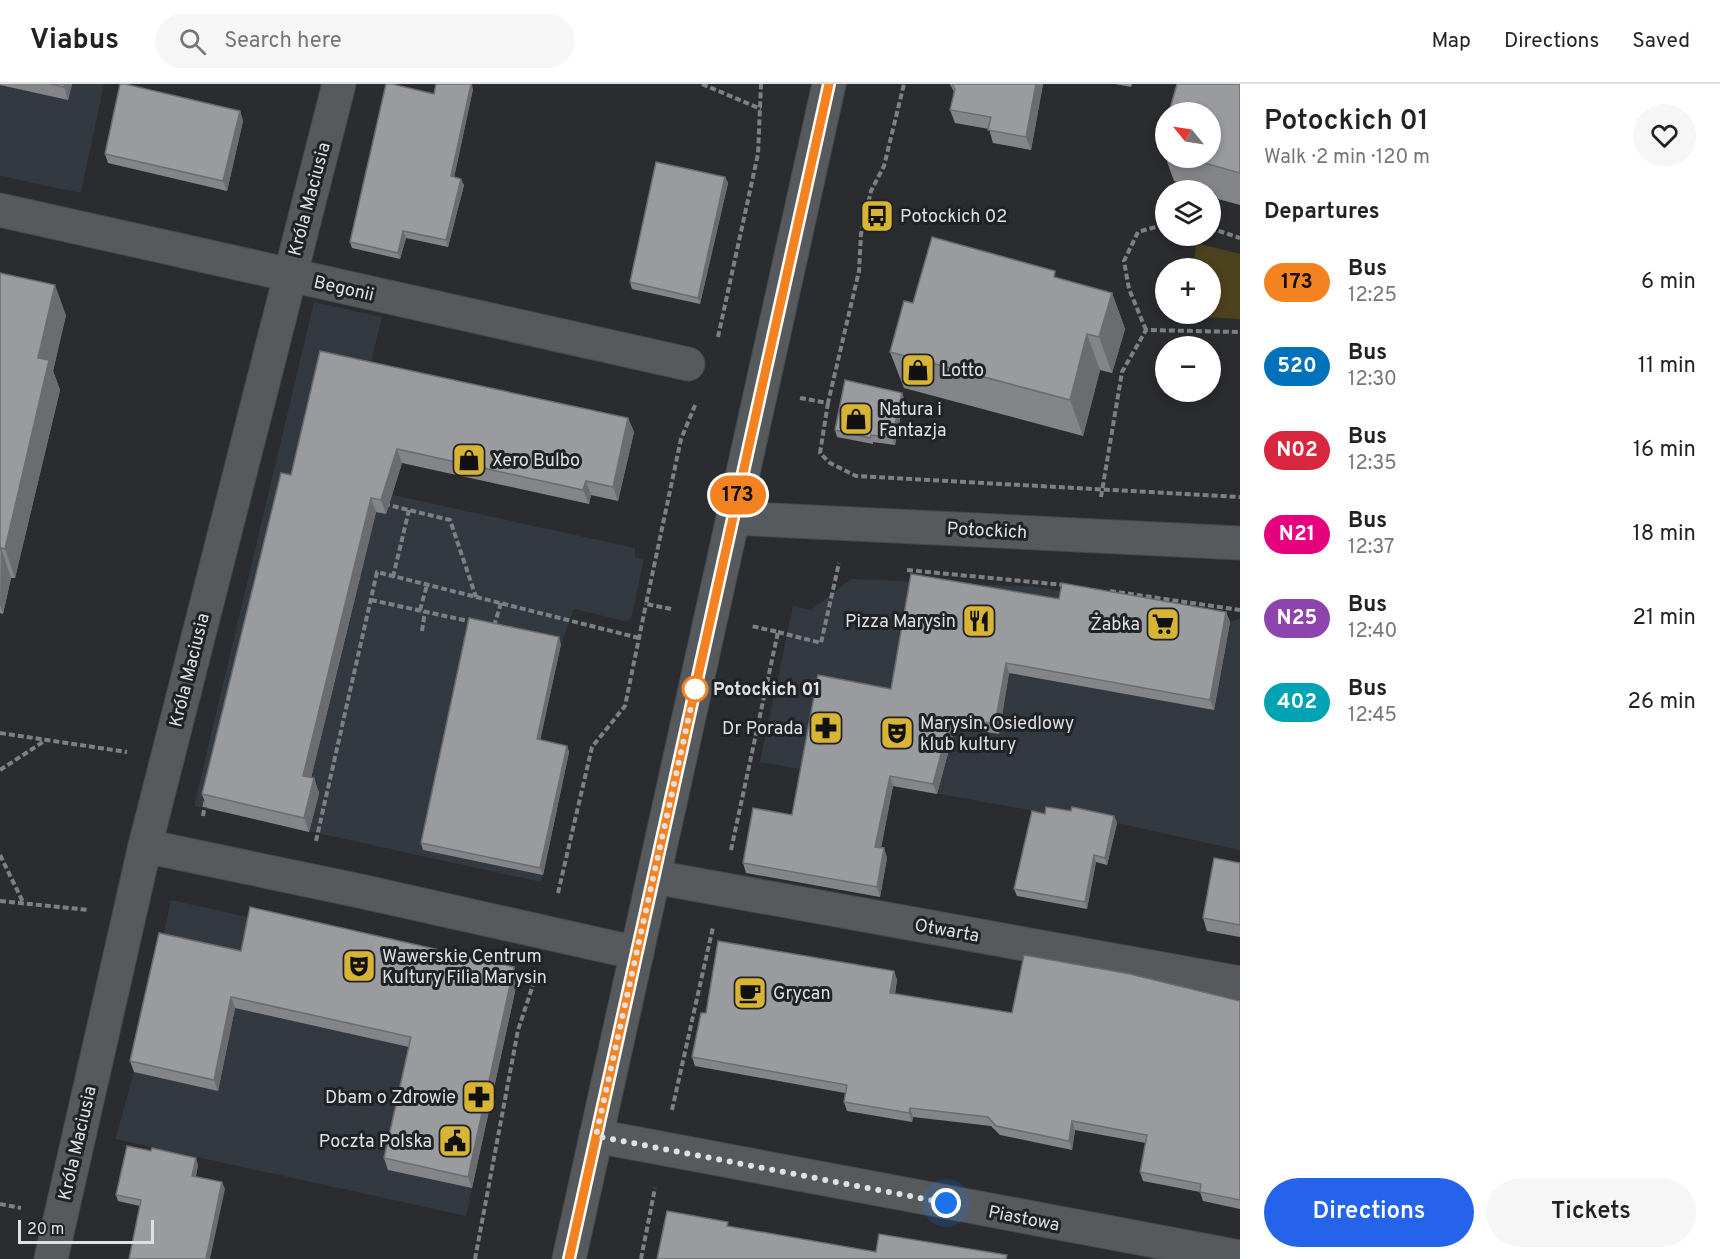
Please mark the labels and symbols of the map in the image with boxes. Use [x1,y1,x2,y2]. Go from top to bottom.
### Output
north arrow [1155,102,1221,168]
street label: Króla Maciusia [284,140,337,259]
bus stop icon: Potockich 02 [859,198,895,234]
place label: Potockich 02 [900,206,1007,229]
street label: Begonii [311,271,376,308]
shop icon: Lotto [900,352,936,388]
place label: Lotto [941,360,984,383]
place label: Natura i Fantazja [879,399,946,443]
shop icon: Natura i Fantazja [838,401,874,437]
shop icon: Xero Bulbo [451,442,487,478]
place label: Xero Bulbo [492,450,580,473]
line badge: 173 [704,476,772,514]
street label: Potockich [946,518,1028,545]
restaurant icon: Pizza Marysin [961,603,997,639]
supermarket icon: Żabka [1145,606,1181,642]
street label: Króla Maciusia [165,611,216,730]
place label: Pizza Marysin [845,611,956,634]
place label: Żabka [1090,612,1140,637]
marker: Potockich 01 [682,676,708,702]
place label: Potockich 01 [713,679,820,702]
pharmacy icon: Dr Porada [808,710,844,746]
place label: Marysin. Osiedlowy klub kultury [920,713,1074,757]
theatre icon: Marysin. Osiedlowy klub kultury [879,715,915,751]
place label: Dr Porada [722,718,803,741]
street label: Otwarta [913,914,981,948]
place label: Wawerskie Centrum Kultury Filia Marysin [382,946,547,990]
theatre icon: Wawerskie Centrum Kultury Filia Marysin [341,948,377,984]
cafe icon: Grycan [732,975,768,1011]
place label: Grycan [773,983,831,1006]
pharmacy icon: Dbam o Zdrowie [461,1079,497,1115]
street label: Króla Maciusia [54,1084,103,1203]
place label: Dbam o Zdrowie [325,1087,456,1110]
public building icon: Poczta Polska [437,1123,473,1159]
place label: Poczta Polska [319,1131,432,1154]
your location [931,1188,961,1218]
street label: Piastowa [986,1201,1061,1238]
scale bar [18,1217,154,1244]

